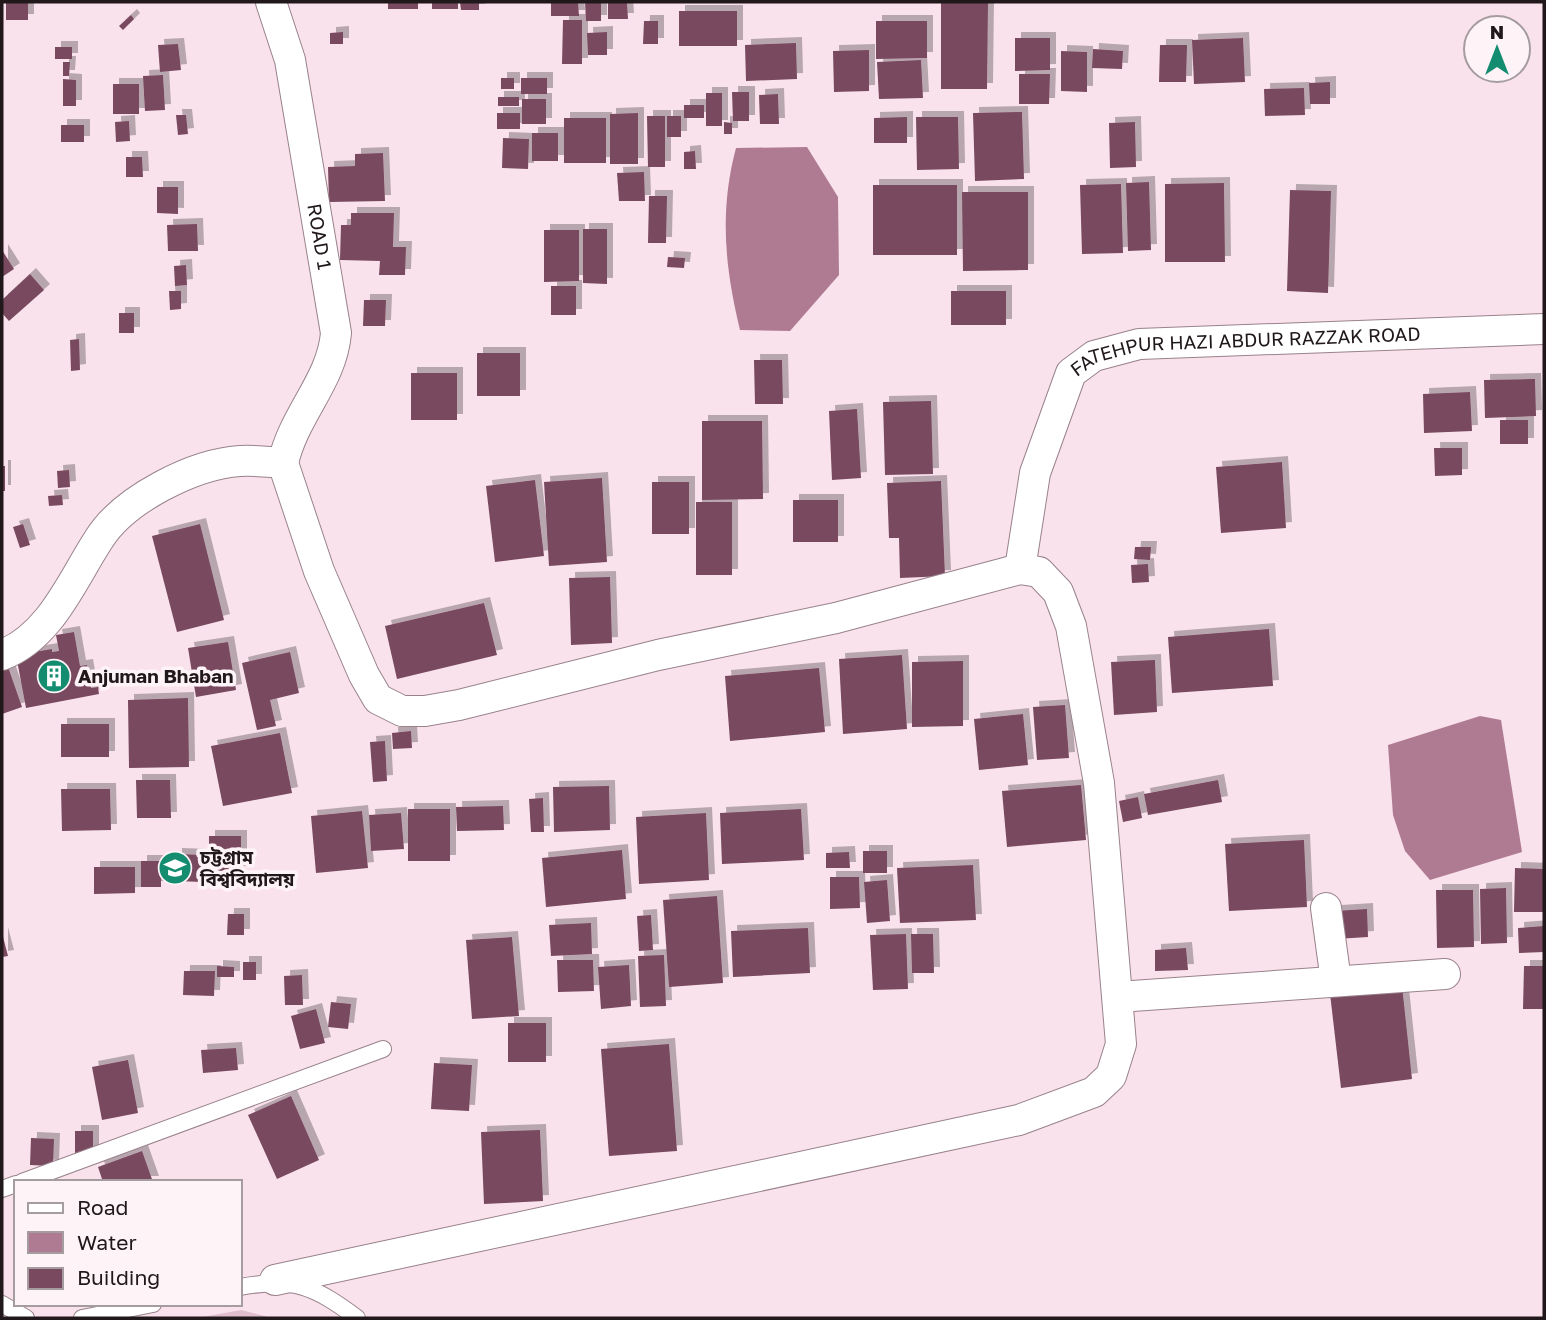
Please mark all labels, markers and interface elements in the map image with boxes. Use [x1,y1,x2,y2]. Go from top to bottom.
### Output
north arrow [1462,14,1532,84]
text: N [1490,20,1504,43]
street label: ROAD 1 [303,202,337,271]
street label: FATEHPUR HAZI ABDUR RAZZAK ROAD [1066,322,1421,381]
building icon: Anjuman Bhaban [35,657,73,695]
place label: Anjuman Bhaban [78,664,234,687]
place label: চট্টগ্রাম বিশ্ববিদ্যালয় [199,845,295,890]
school or university icon: চট্টগ্রাম বিশ্ববিদ্যালয় [156,849,194,887]
legend [14,1180,242,1306]
text: Road [77,1194,128,1220]
text: Water [77,1229,137,1255]
text: Building [77,1264,160,1290]

